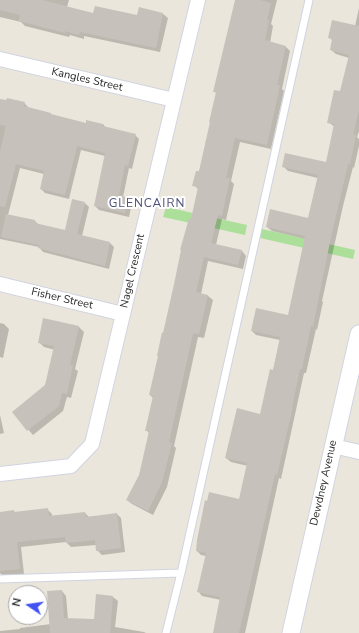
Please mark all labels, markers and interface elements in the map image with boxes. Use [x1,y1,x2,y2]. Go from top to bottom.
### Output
street label: Kangles Street [50,65,124,95]
district label: GLENCAIRN [109,197,185,211]
street label: Nagel Crescent [118,233,148,309]
street label: Fisher Street [30,286,94,312]
street label: Dewdney Avenue [308,439,340,527]
north arrow [8,585,48,625]
text: N [9,597,25,608]

